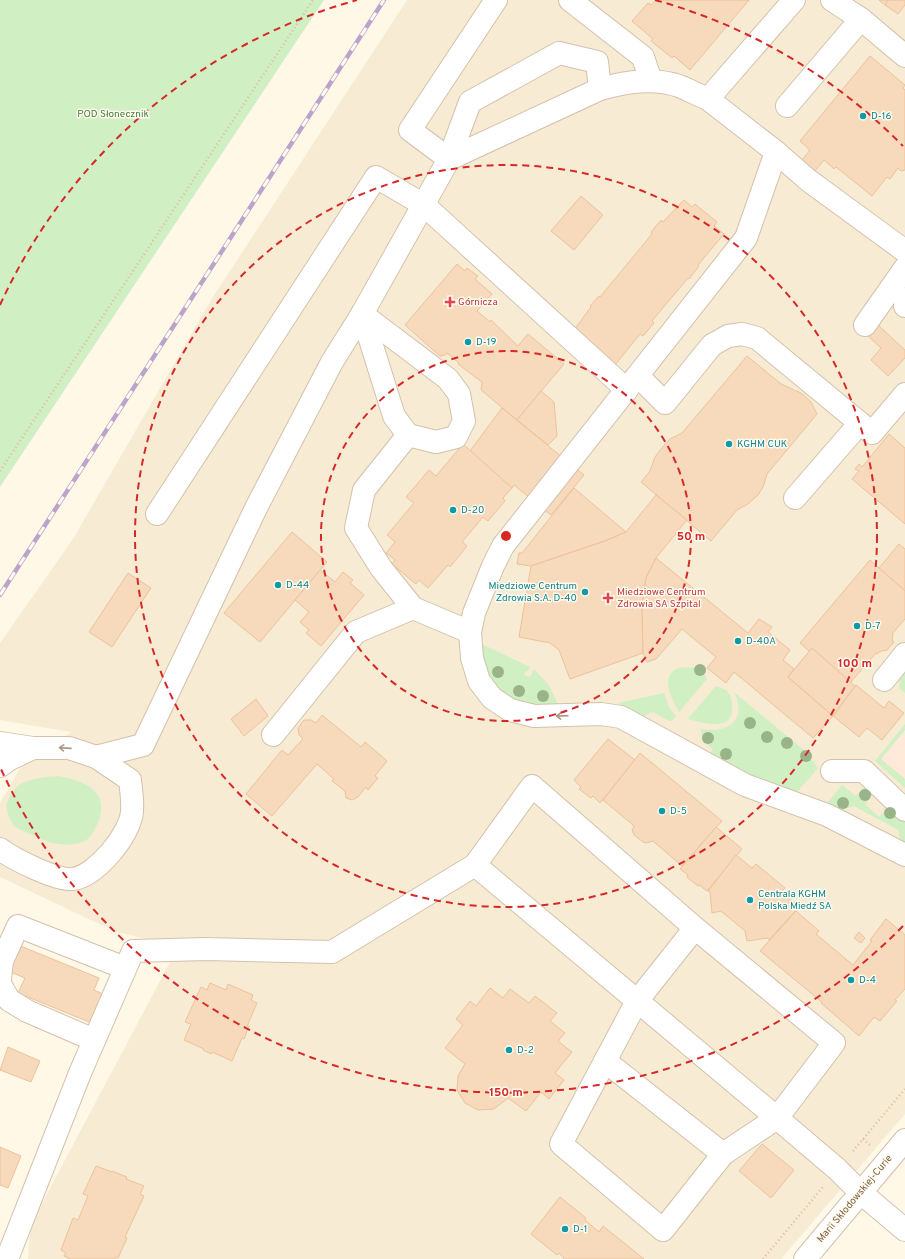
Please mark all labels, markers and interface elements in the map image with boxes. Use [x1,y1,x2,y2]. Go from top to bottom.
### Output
park label: POD Słonecznik [77,108,149,121]
place label: D-16 [871,110,892,123]
marker: D-16 [858,111,868,121]
place label: Górnicza [458,296,498,309]
marker: Górnicza [445,297,455,307]
place label: D-19 [476,336,497,349]
marker: D-19 [463,337,473,347]
place label: KGHM CUK [737,438,788,451]
marker: KGHM CUK [724,439,734,449]
place label: D-20 [461,504,484,517]
marker: D-20 [448,505,458,515]
centre of rings [499,529,513,543]
text: 50 m [677,529,705,545]
place label: D-44 [286,579,309,592]
marker: D-44 [273,580,283,590]
place label: Miedziowe Centrum Zdrowia S.A. D-40 [489,580,577,605]
place label: Miedziowe Centrum Zdrowia SA Szpital [617,586,705,611]
marker: Miedziowe Centrum Zdrowia S.A. D-40 [580,587,590,597]
marker: Miedziowe Centrum Zdrowia SA Szpital [602,592,614,604]
place label: D-7 [865,620,881,633]
marker: D-7 [852,621,862,631]
place label: D-40A [746,635,776,648]
marker: D-40A [733,636,743,646]
text: 100 m [838,656,872,672]
one-way arrow [556,712,569,720]
one-way arrow [59,745,72,752]
place label: D-5 [670,805,687,818]
marker: D-5 [657,806,667,816]
place label: Centrala KGHM Polska Miedź SA [758,888,832,913]
marker: Centrala KGHM Polska Miedź SA [745,895,755,905]
place label: D-4 [859,974,876,987]
marker: D-4 [846,975,856,985]
place label: D-2 [517,1044,534,1057]
marker: D-2 [504,1045,514,1055]
text: 150 m [489,1085,523,1101]
street label: Marii Skłodowskiej-Curie [814,1152,896,1246]
place label: D-1 [573,1223,588,1236]
marker: D-1 [560,1224,570,1234]

